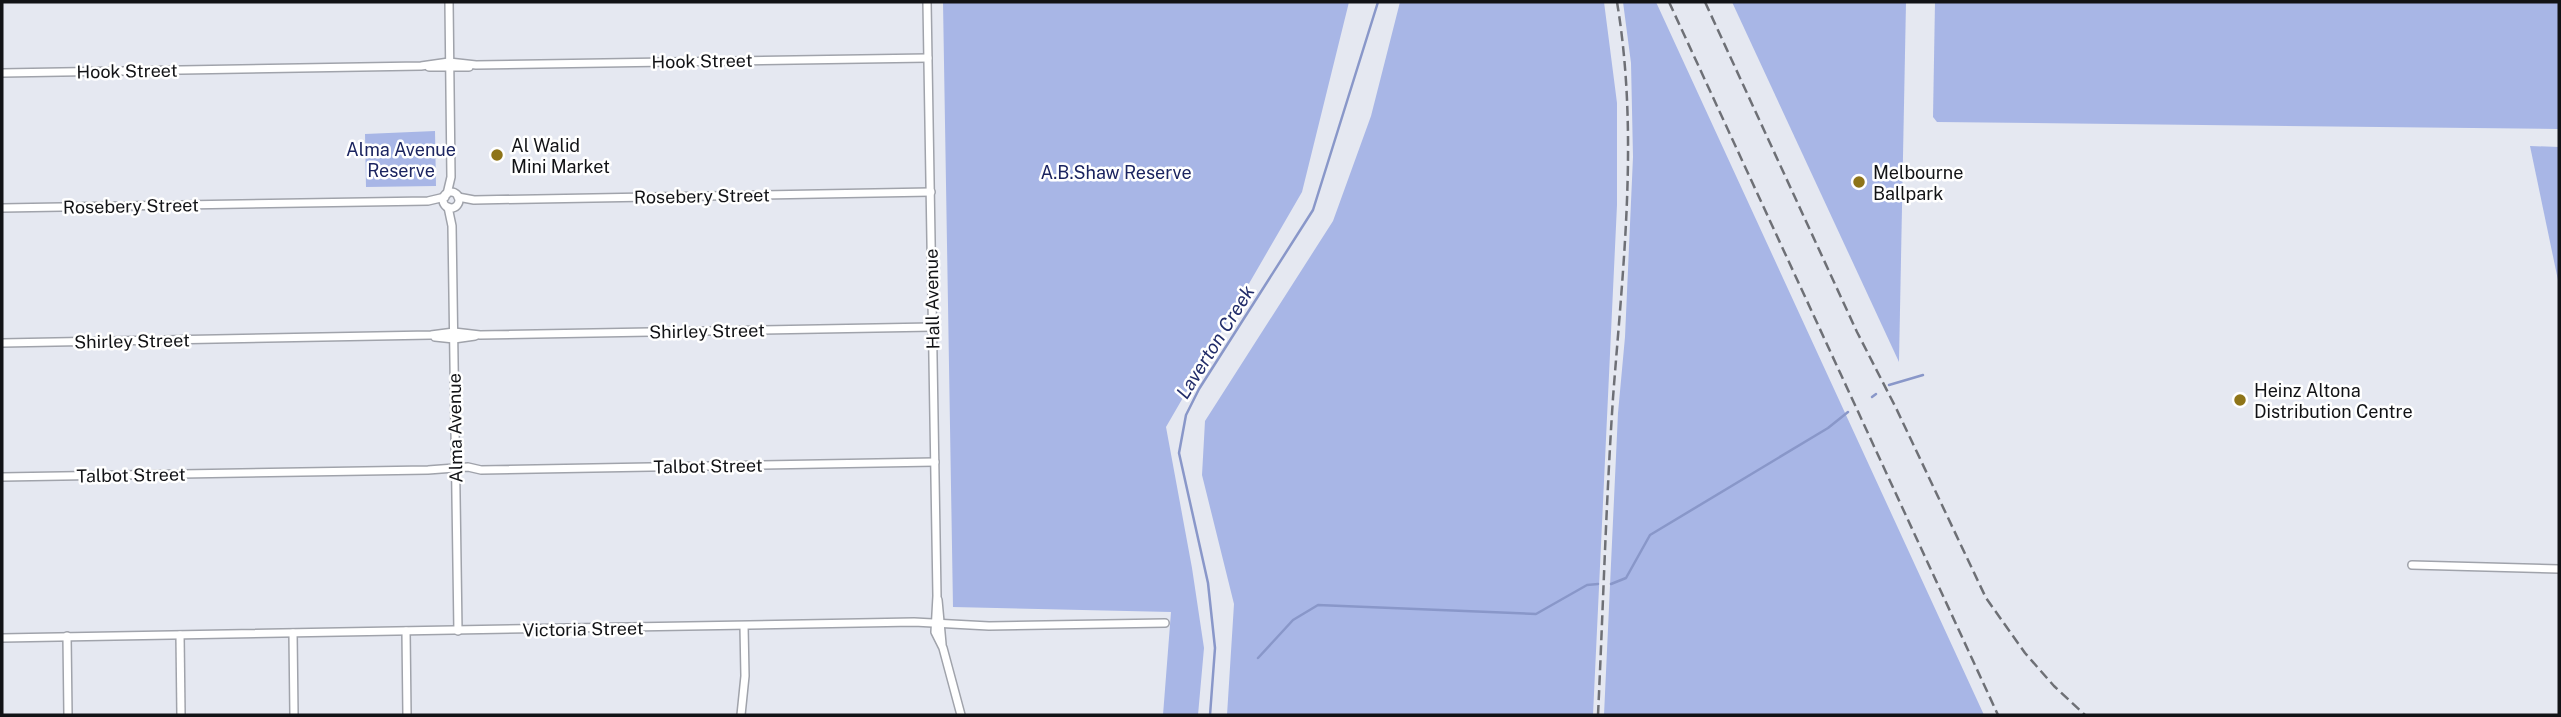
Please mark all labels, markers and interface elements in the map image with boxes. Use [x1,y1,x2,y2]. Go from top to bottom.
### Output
street label: Hook Street [651,50,753,72]
street label: Hook Street [76,60,178,82]
place label: Al Walid Mini Market [511,135,610,177]
park label: Alma Avenue Reserve [346,139,456,181]
marker: Al Walid Mini Market [489,147,505,163]
park label: A.B.Shaw Reserve [1040,162,1192,183]
place label: Melbourne Ballpark [1873,162,1963,204]
marker: Melbourne Ballpark [1851,174,1867,190]
street label: Rosebery Street [634,184,770,208]
street label: Rosebery Street [63,194,199,218]
street label: Hall Avenue [921,249,943,349]
water label: Laverton Creek [1171,281,1259,403]
street label: Shirley Street [649,319,765,343]
street label: Shirley Street [74,329,190,353]
street label: Alma Avenue [444,373,466,483]
place label: Heinz Altona Distribution Centre [2254,380,2413,422]
marker: Heinz Altona Distribution Centre [2232,392,2248,408]
street label: Talbot Street [653,455,763,477]
street label: Talbot Street [76,464,186,486]
street label: Victoria Street [522,617,644,641]

